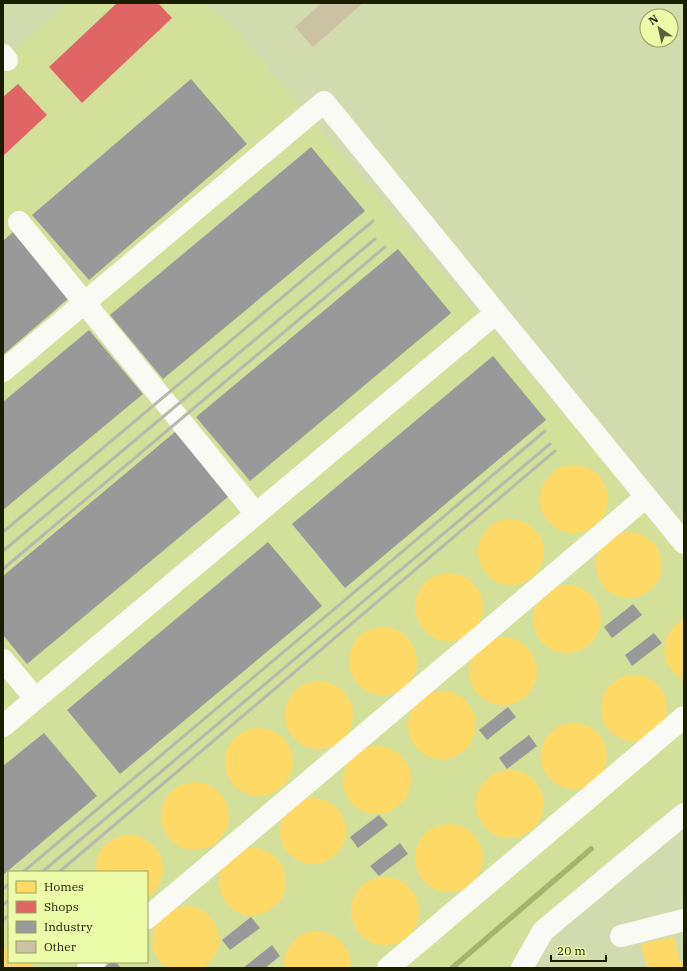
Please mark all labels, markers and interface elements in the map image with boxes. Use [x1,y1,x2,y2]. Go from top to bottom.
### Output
north arrow [639,8,679,48]
text: N [646,11,661,28]
legend [8,871,148,963]
text: Homes [44,879,84,894]
text: Shops [44,899,79,914]
text: Industry [44,919,93,934]
scale bar [551,937,606,963]
text: Other [44,939,77,954]
text: 20 m [557,943,586,958]

